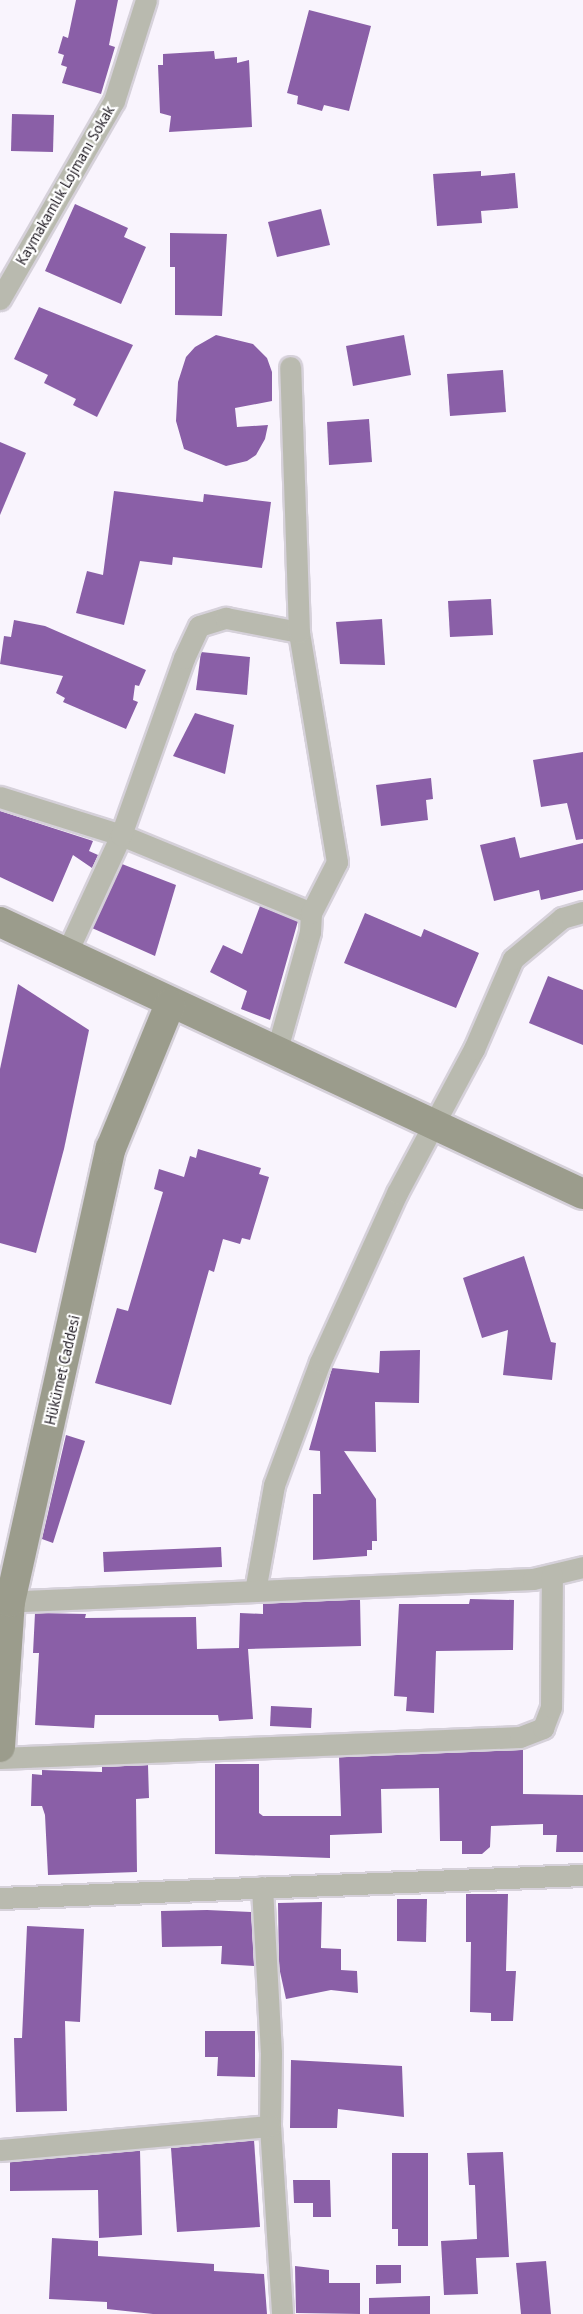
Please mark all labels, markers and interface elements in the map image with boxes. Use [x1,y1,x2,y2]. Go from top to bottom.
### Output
street label: Kaymakamlık Lojmanı Sokak [12,102,118,268]
street label: Hükümet Caddesi [41,1313,83,1427]

